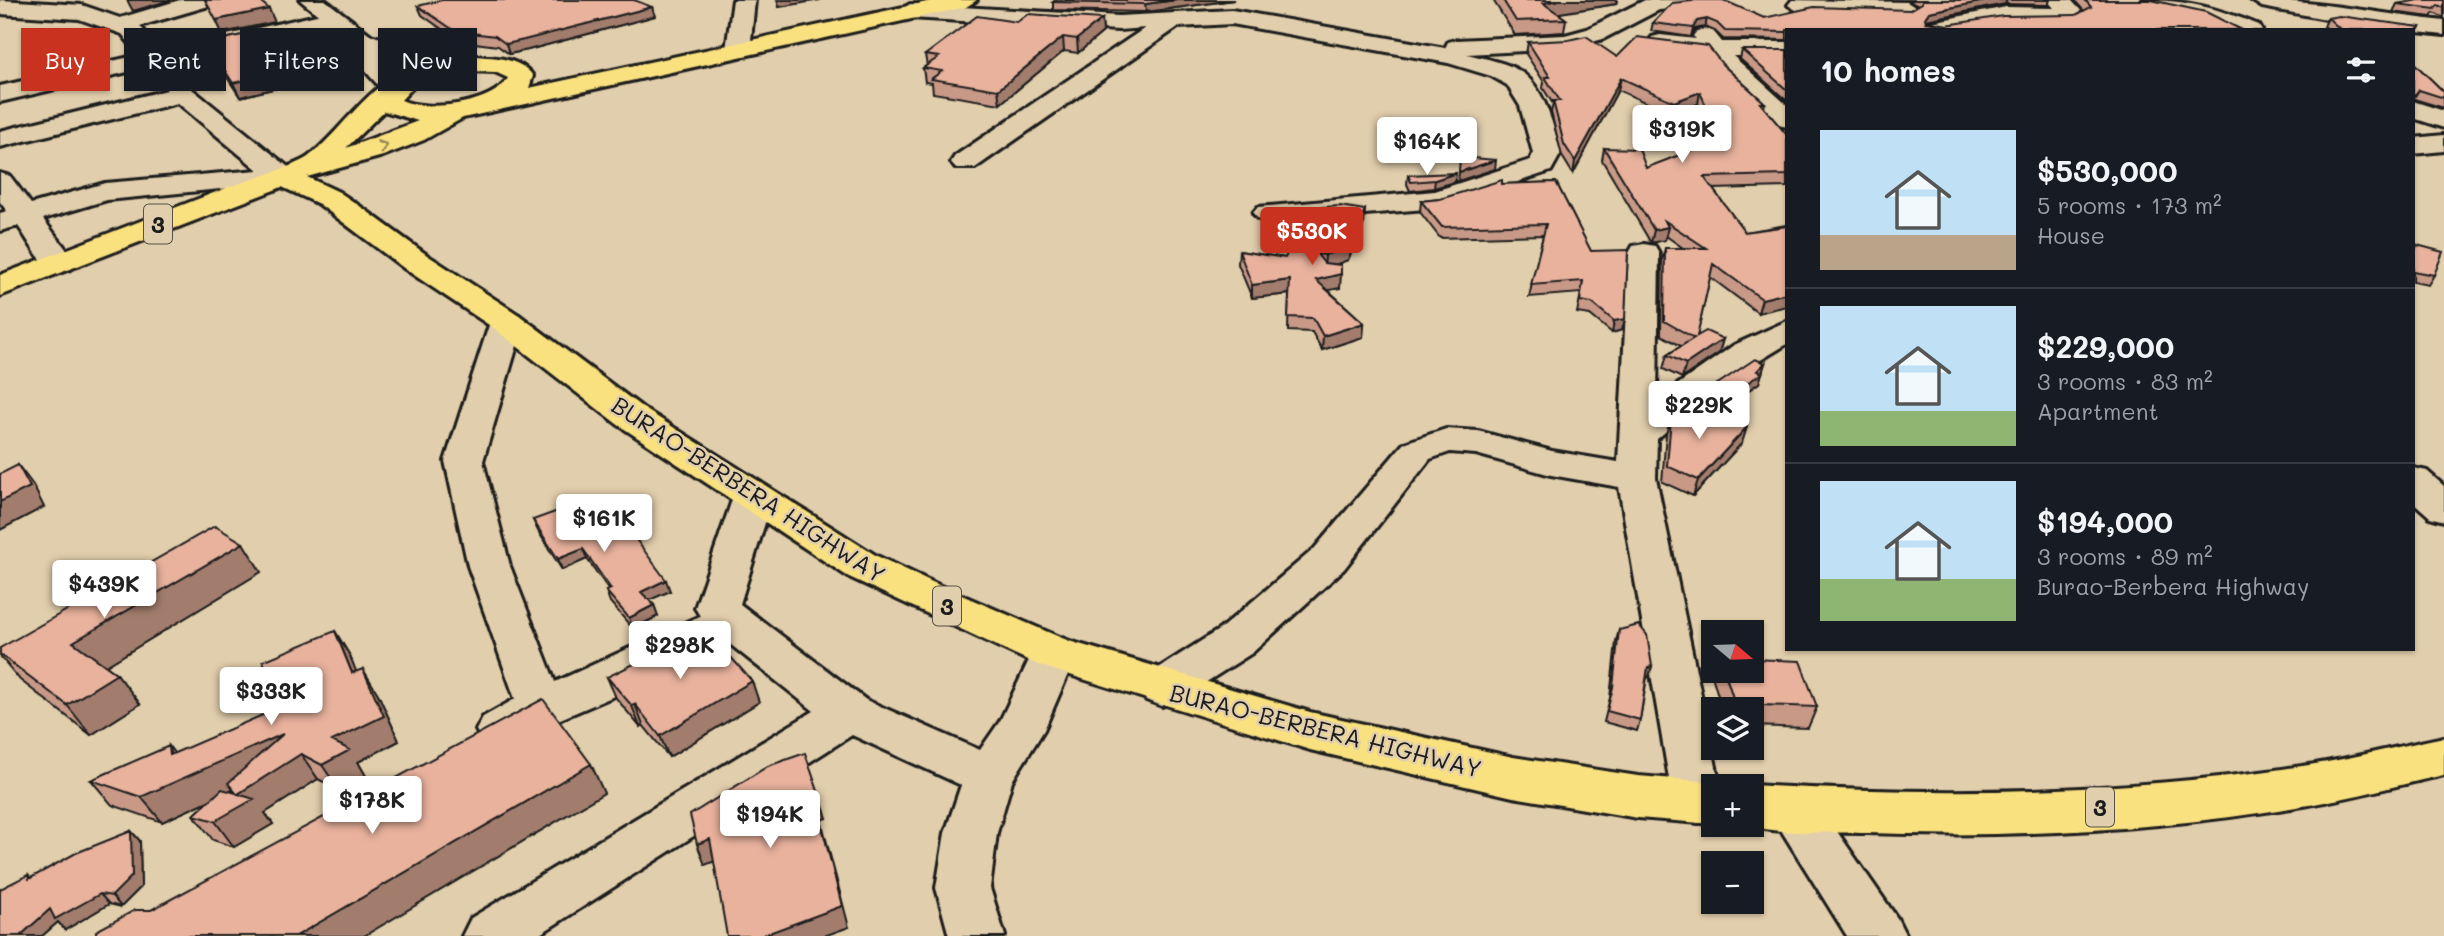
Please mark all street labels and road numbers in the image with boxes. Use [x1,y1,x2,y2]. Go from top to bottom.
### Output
road number: 3 [144,204,172,244]
street label: BURAO-BERBERA HIGHWAY [606,389,892,589]
road number: 3 [933,586,961,626]
street label: BURAO-BERBERA HIGHWAY [1167,676,1485,784]
road number: 3 [2086,788,2114,827]

